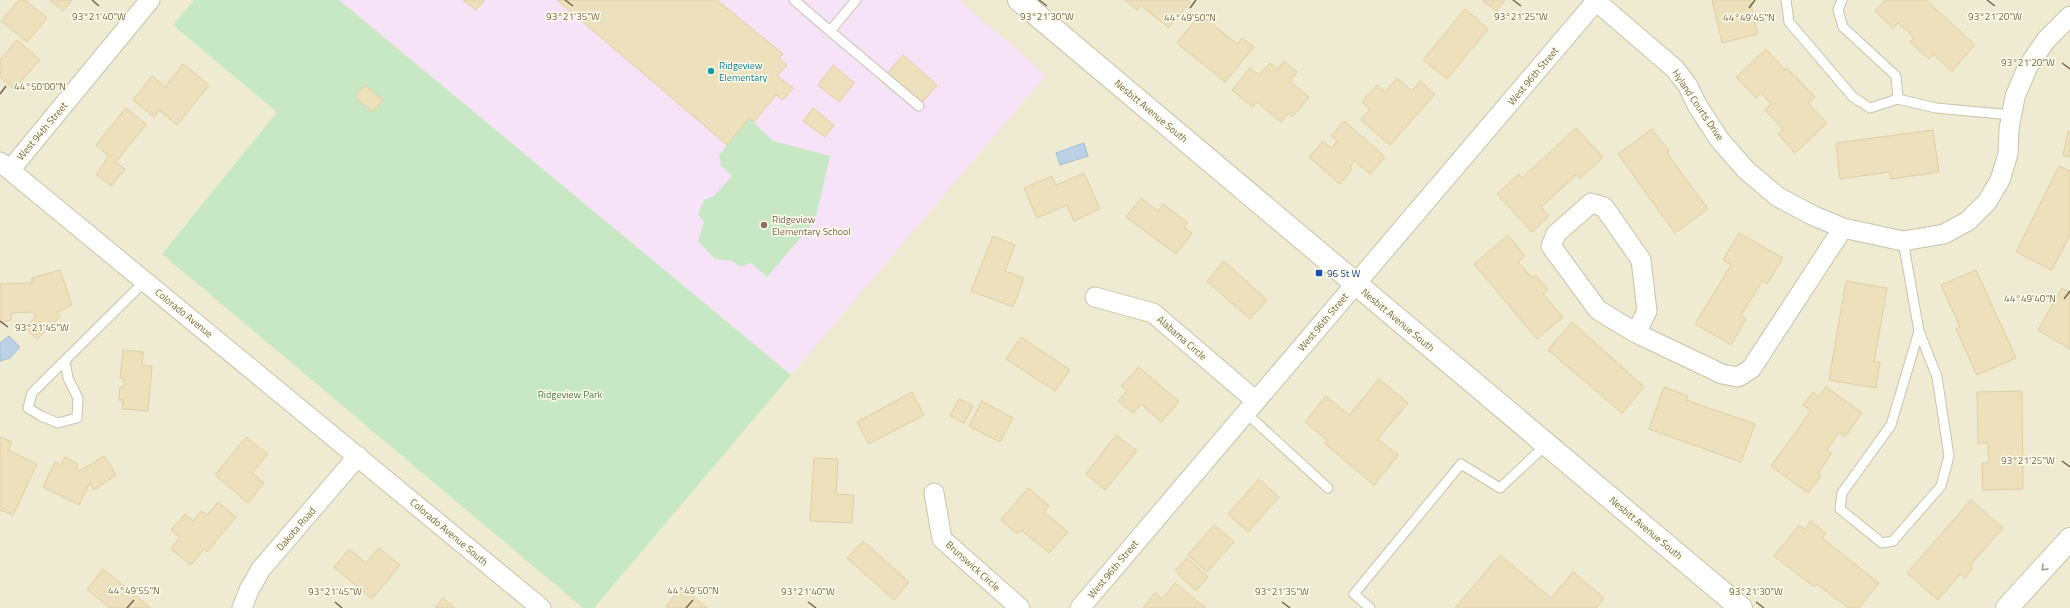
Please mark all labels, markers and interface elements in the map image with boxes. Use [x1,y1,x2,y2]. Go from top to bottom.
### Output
text: 93°21'40"W [72,9,126,24]
text: 93°21'35"W [546,9,600,24]
text: 93°21'30"W [1020,9,1074,24]
text: 93°21'25"W [1494,9,1548,24]
text: 93°21'20"W [1968,9,2022,24]
text: 44°49'50"N [1164,10,1216,25]
text: 44°49'45"N [1723,10,1775,25]
street label: West 96th Street [1504,43,1562,108]
text: 93°21'20"W [2001,55,2055,70]
place label: Ridgeview Elementary [719,58,768,85]
marker: Ridgeview Elementary [706,66,716,76]
street label: Hyland Courts Drive [1668,66,1728,144]
street label: Nesbitt Avenue South [1111,76,1191,146]
text: 44°50'00"N [14,79,66,94]
street label: West 94th Street [13,98,71,163]
place label: Ridgeview Elementary School [772,212,851,239]
marker: Ridgeview Elementary School [759,220,769,230]
place label: 96 St W [1327,266,1360,281]
marker: 96 St W [1314,268,1324,278]
street label: Colorado Avenue [152,285,216,341]
street label: Nesbitt Avenue South [1358,285,1438,355]
street label: West 96th Street [1294,289,1352,354]
text: 44°49'40"N [2004,291,2056,306]
street label: Alabama Circle [1154,312,1210,364]
text: 93°21'45"W [15,320,69,335]
park label: Ridgeview Park [538,387,603,402]
text: 93°21'25"W [2001,453,2055,468]
street label: Nesbitt Avenue South [1606,493,1686,563]
street label: Colorado Avenue South [407,495,491,569]
street label: Dakota Road [273,504,319,554]
street label: West 96th Street [1084,536,1142,601]
street label: Brunswick Circle [942,537,1004,595]
one-way arrow [2041,563,2048,571]
text: 44°49'55"N [108,583,160,598]
text: 44°49'50"N [667,583,719,598]
text: 93°21'45"W [308,584,362,599]
text: 93°21'40"W [781,584,835,599]
text: 93°21'35"W [1255,584,1309,599]
text: 93°21'30"W [1729,584,1783,599]

